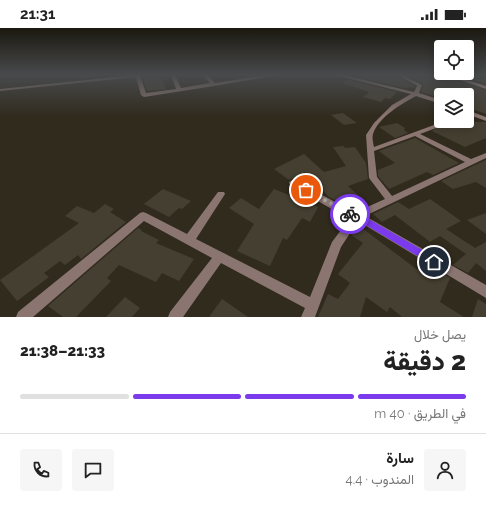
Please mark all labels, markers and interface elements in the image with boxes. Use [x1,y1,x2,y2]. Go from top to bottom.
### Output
text: 21:31 [20,5,55,23]
map controls [434,40,474,128]
button: locate [434,40,474,80]
button: layers [434,88,474,128]
pin [289,173,323,207]
icon: bag [295,179,317,201]
courier [330,194,370,234]
icon: bike [339,203,361,225]
pin [417,245,451,279]
icon: home [423,251,445,273]
text: يصل خلال [414,327,466,342]
text: 21:33–21:38 [20,342,105,360]
text: 2 دقيقة [383,346,466,376]
text: في الطريق · 40 m [374,406,466,421]
button: phone [20,449,62,491]
button: chat [72,449,114,491]
text: سارة [386,449,414,467]
button: person [424,449,466,491]
text: المندوب · 4.4 [346,472,414,487]

